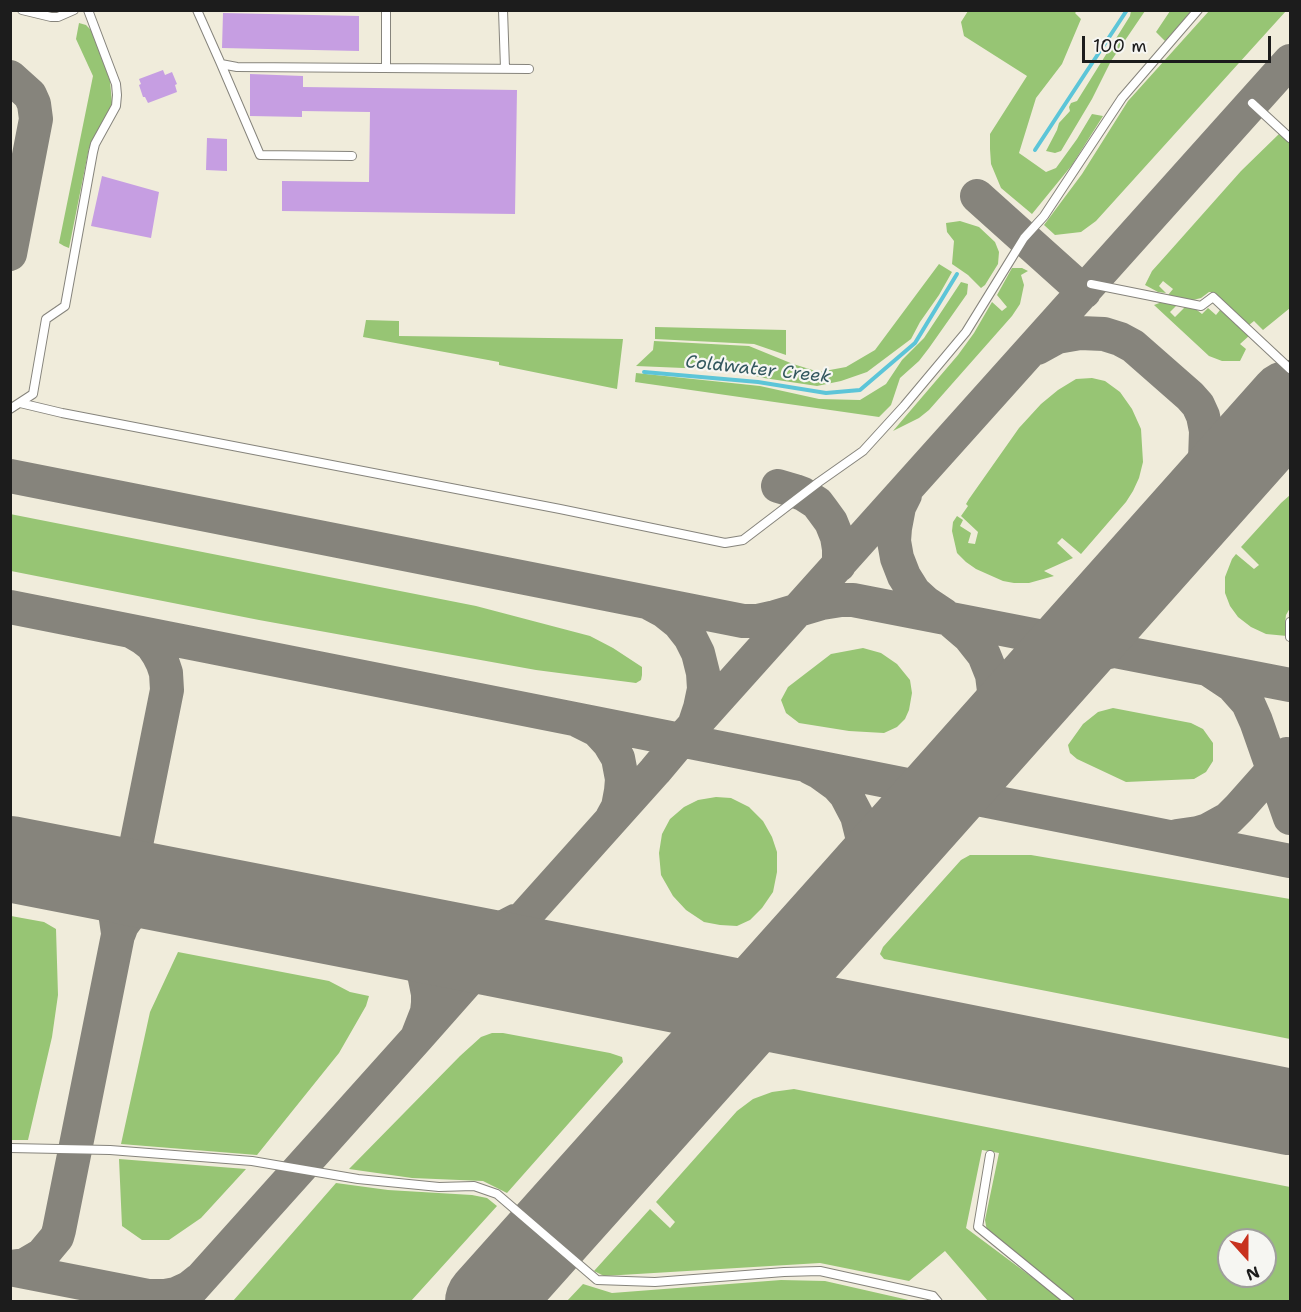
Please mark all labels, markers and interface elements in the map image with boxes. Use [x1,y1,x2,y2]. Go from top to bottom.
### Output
scale bar [1085,24,1274,62]
text: 100 m [1093,34,1147,58]
water label: Coldwater Creek [684,352,832,388]
north arrow [1217,1228,1277,1288]
text: N [1243,1261,1263,1285]

